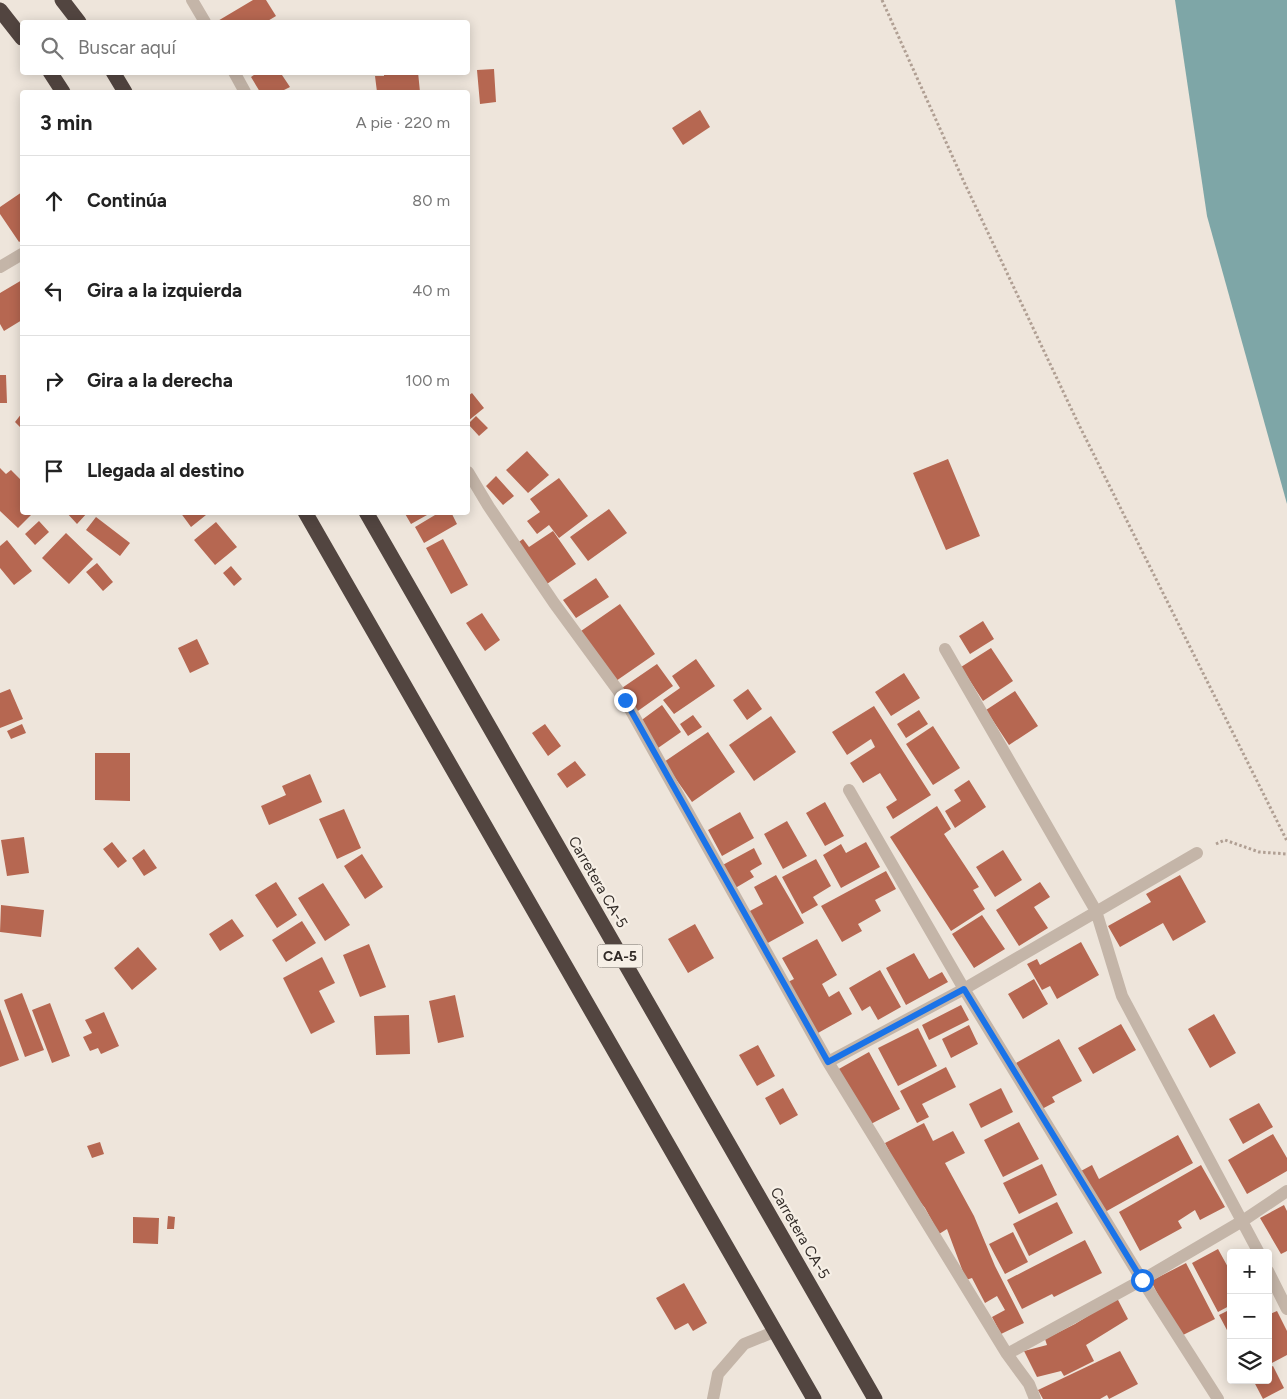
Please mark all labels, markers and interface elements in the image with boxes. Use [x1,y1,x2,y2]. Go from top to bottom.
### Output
search box [20,20,470,75]
icon: search [38,34,66,62]
text: Buscar aquí [78,36,176,59]
text: 3 min [40,110,92,135]
text: A pie · 220 m [356,113,450,132]
icon: ahead [40,187,68,215]
text: Continúa [87,189,167,212]
text: 80 m [412,191,450,210]
icon: left [40,277,68,305]
text: Gira a la izquierda [87,279,242,302]
text: 40 m [412,281,450,300]
icon: right [40,367,68,395]
text: Gira a la derecha [87,369,233,392]
text: 100 m [405,371,450,390]
icon: arrive [40,457,68,485]
text: Llegada al destino [87,459,244,482]
route end [614,689,637,712]
street label: Carretera CA-5 [564,833,632,931]
road number: CA-5 [598,944,642,968]
street label: Carretera CA-5 [766,1184,834,1282]
map controls [1227,1249,1272,1384]
button: + [1227,1249,1272,1294]
route start [1131,1269,1154,1292]
button: − [1227,1294,1272,1339]
button: layers [1227,1339,1272,1384]

